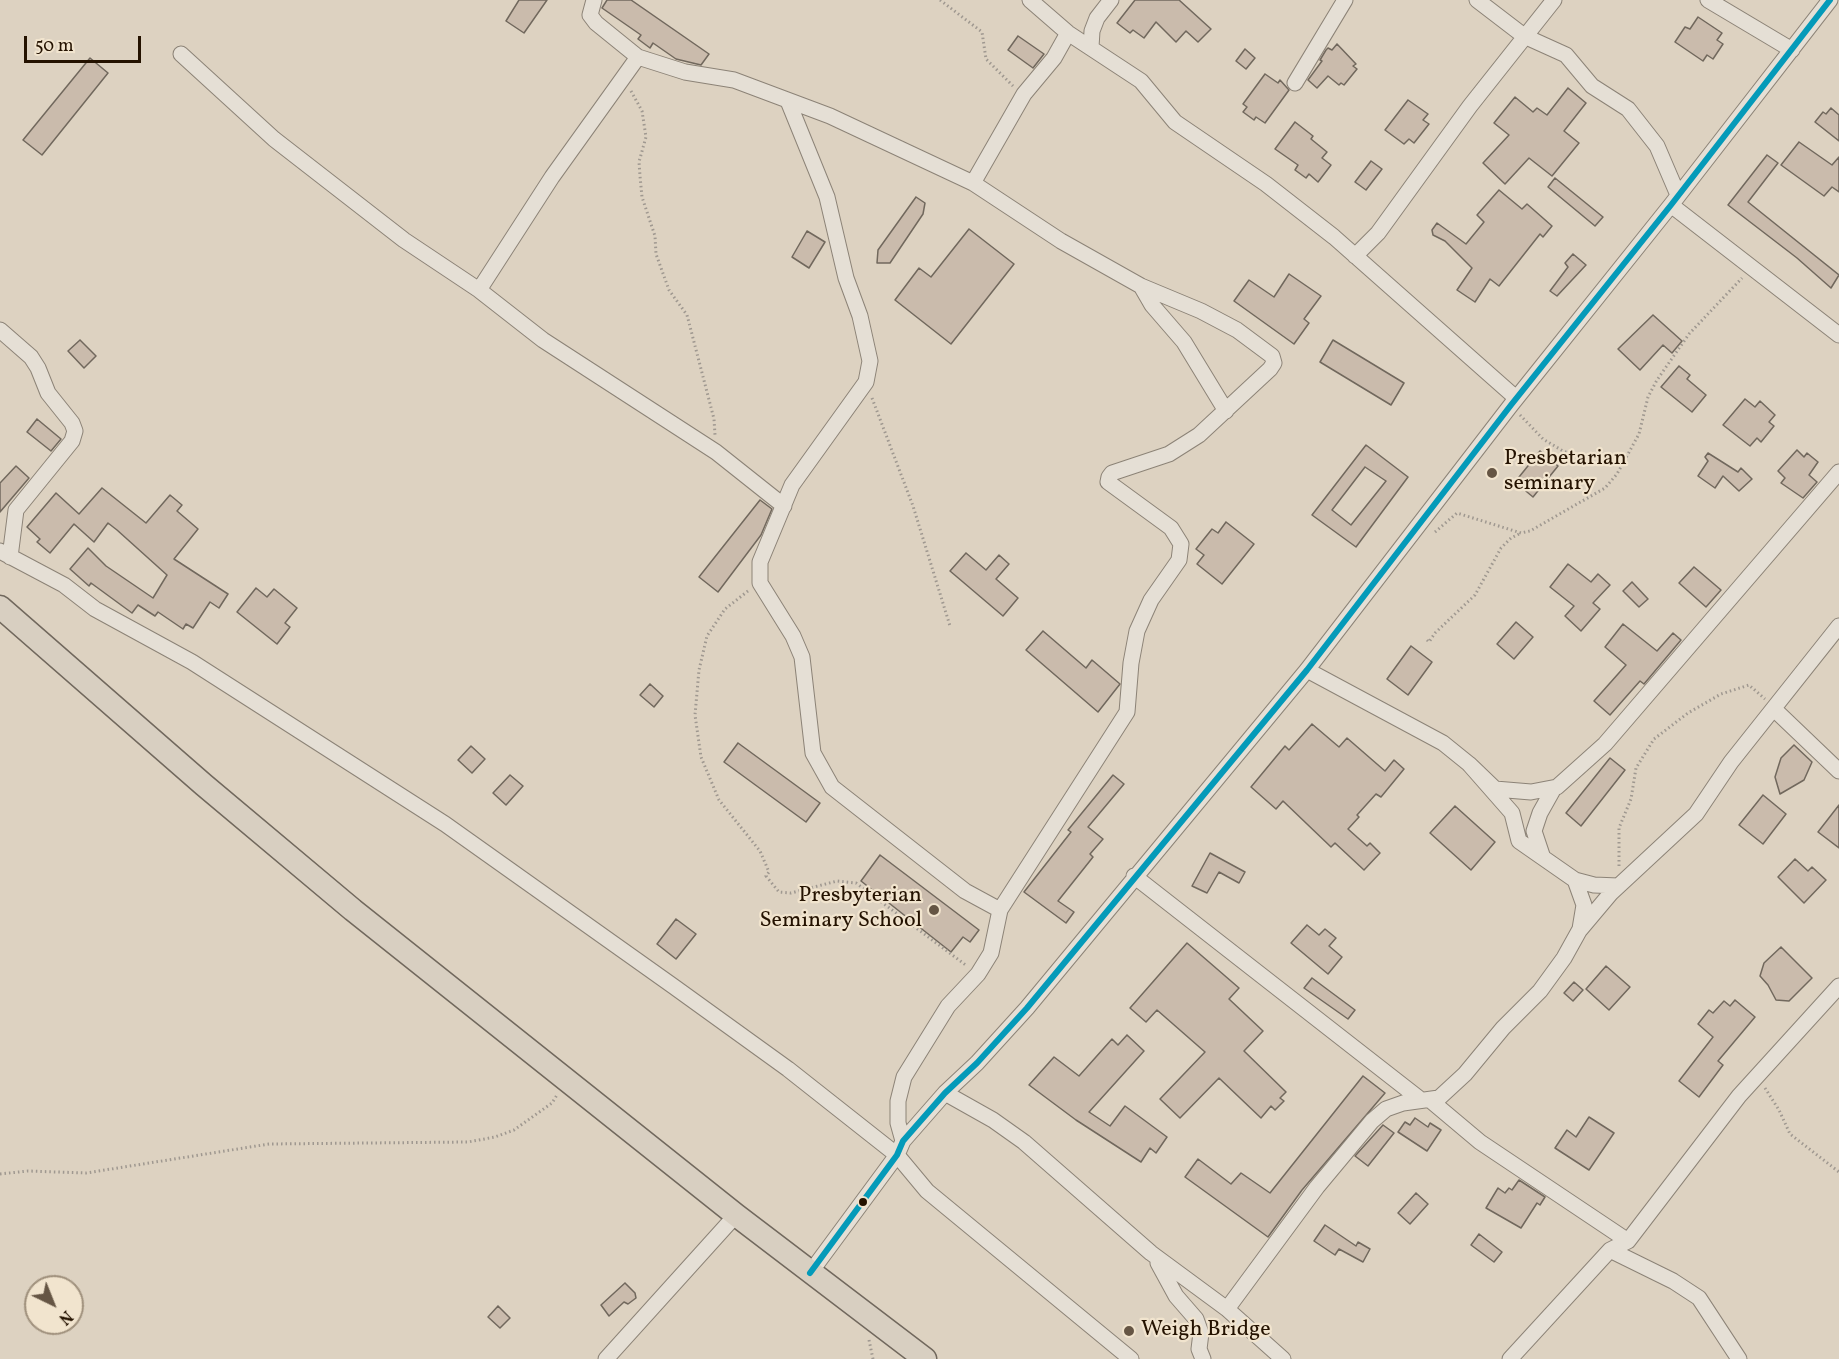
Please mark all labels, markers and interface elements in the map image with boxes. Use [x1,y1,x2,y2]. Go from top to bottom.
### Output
scale bar [27,24,144,62]
text: 50 m [35,34,74,59]
place label: Presbetarian seminary [1504,447,1627,499]
marker: Presbetarian seminary [1485,466,1499,480]
place label: Presbyterian Seminary School [759,884,922,936]
marker: Presbyterian Seminary School [927,903,941,917]
unlabelled marker [857,1196,869,1208]
north arrow [24,1275,84,1335]
text: N [53,1305,77,1329]
place label: Weigh Bridge [1141,1318,1271,1344]
marker: Weigh Bridge [1122,1324,1136,1338]

